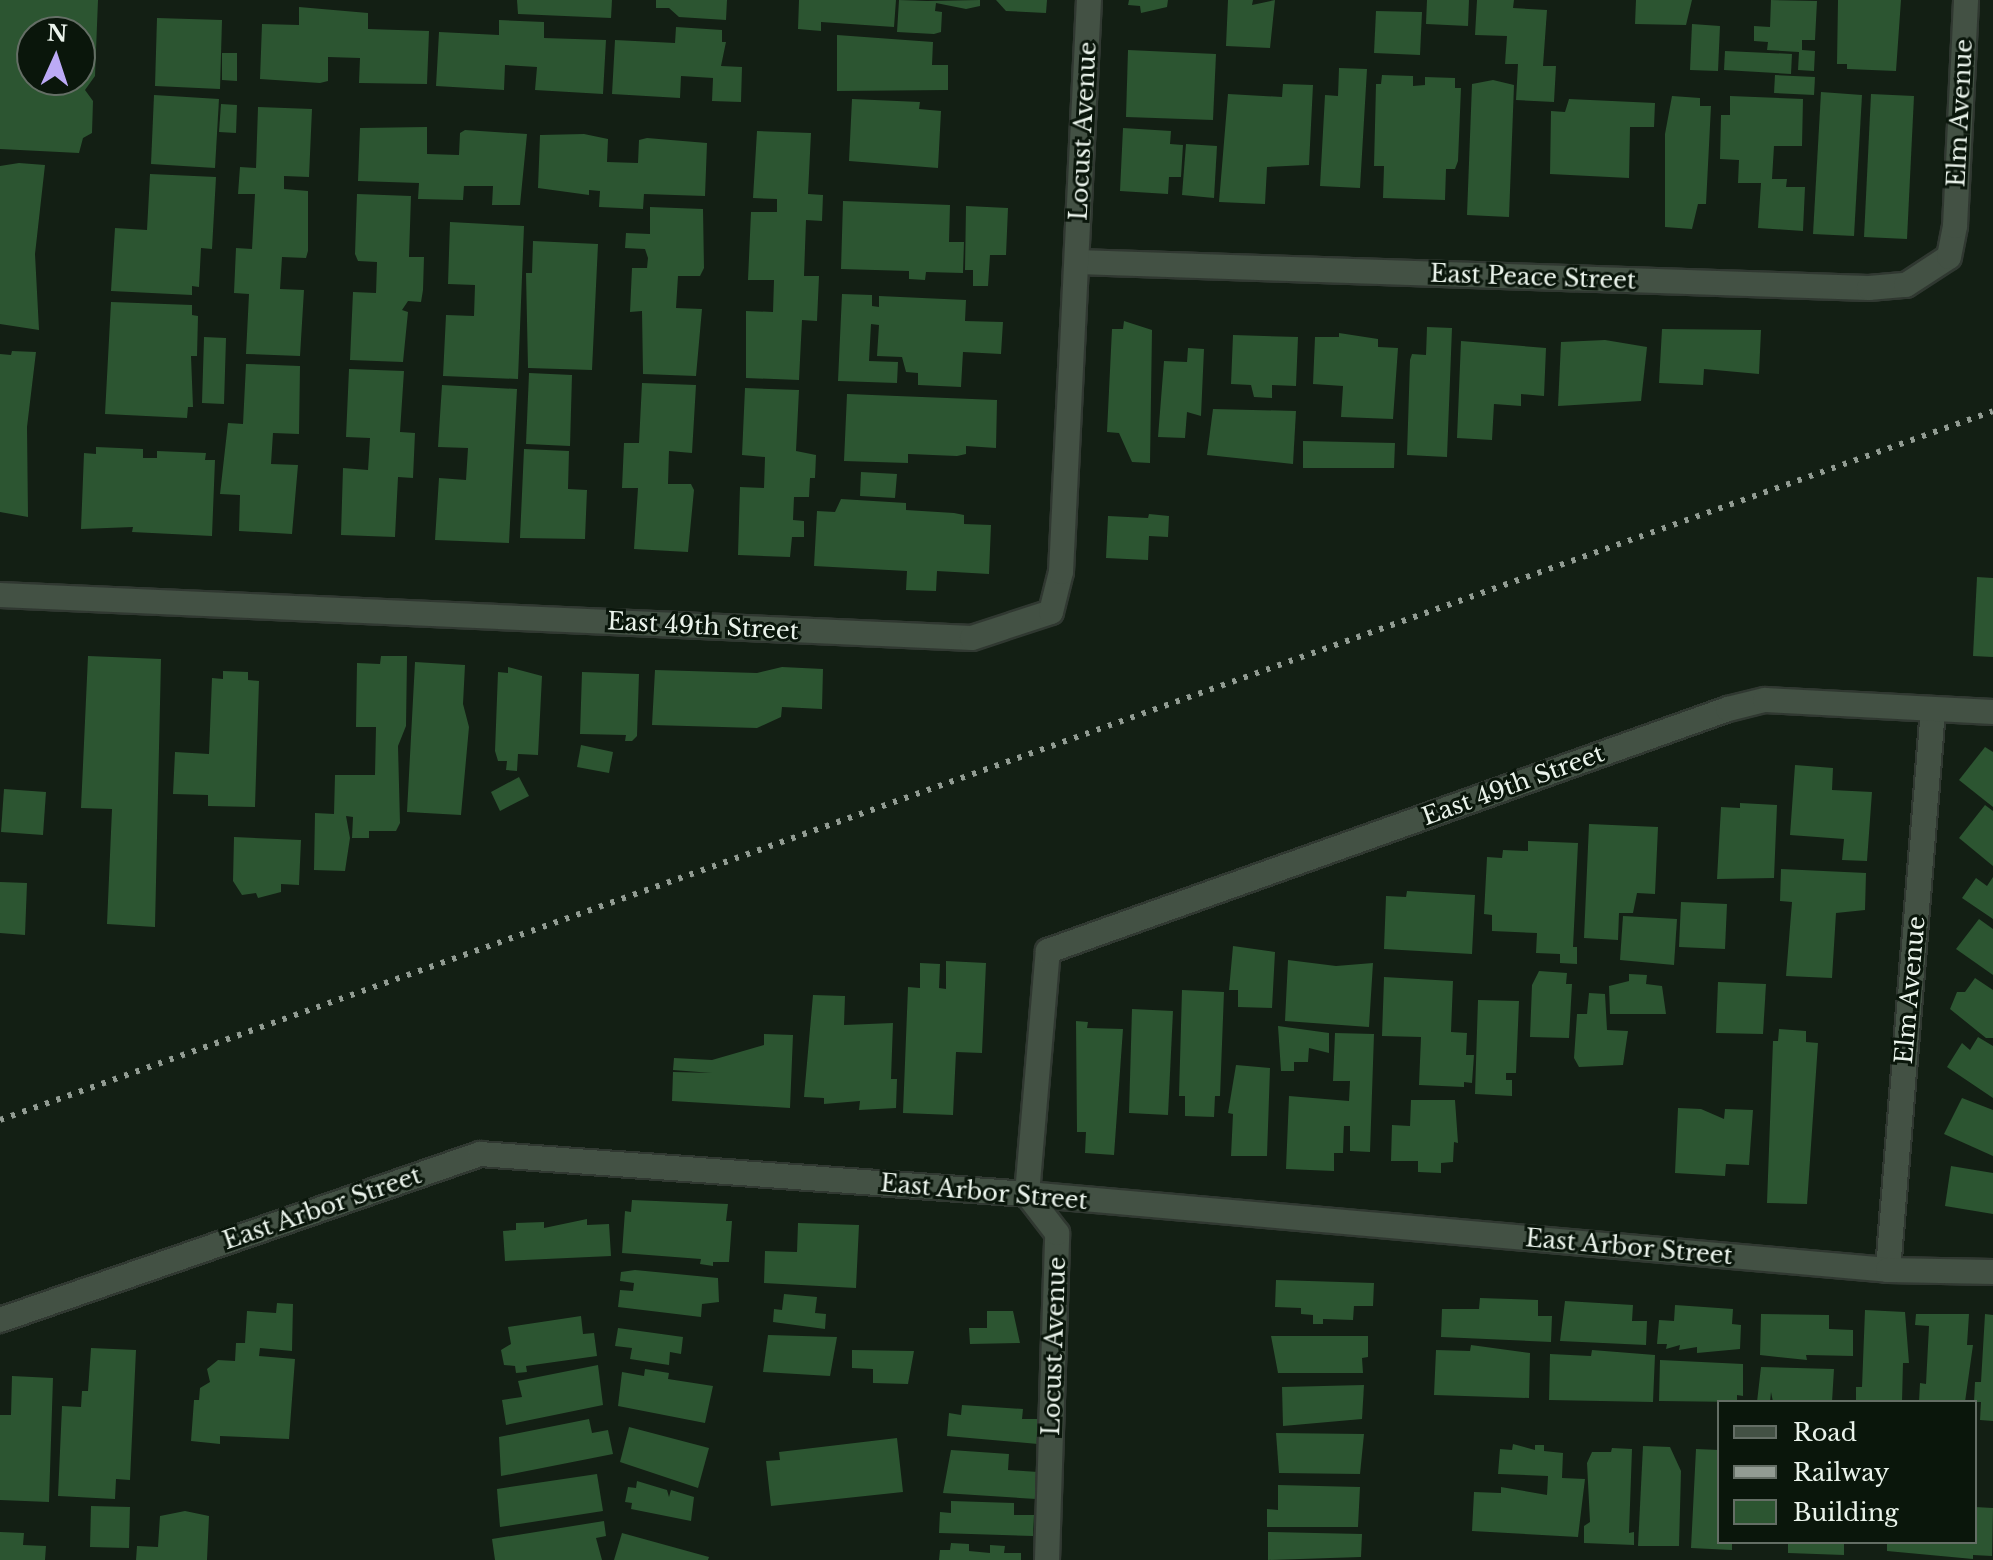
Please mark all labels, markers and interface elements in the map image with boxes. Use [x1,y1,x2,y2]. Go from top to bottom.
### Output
north arrow [16,16,96,96]
text: N [46,20,68,48]
street label: Elm Avenue [1942,38,1978,188]
street label: Locust Avenue [1064,40,1102,222]
street label: East Peace Street [1430,259,1636,295]
street label: East 49th Street [607,607,799,645]
street label: East 49th Street [1418,739,1608,831]
street label: Elm Avenue [1889,914,1931,1066]
street label: East Arbor Street [218,1160,426,1256]
street label: East Arbor Street [878,1169,1090,1215]
street label: East Arbor Street [1523,1224,1735,1270]
street label: Locust Avenue [1036,1255,1072,1437]
legend [1717,1400,1977,1544]
text: Road [1793,1418,1857,1447]
text: Railway [1793,1458,1889,1487]
text: Building [1793,1498,1899,1527]

